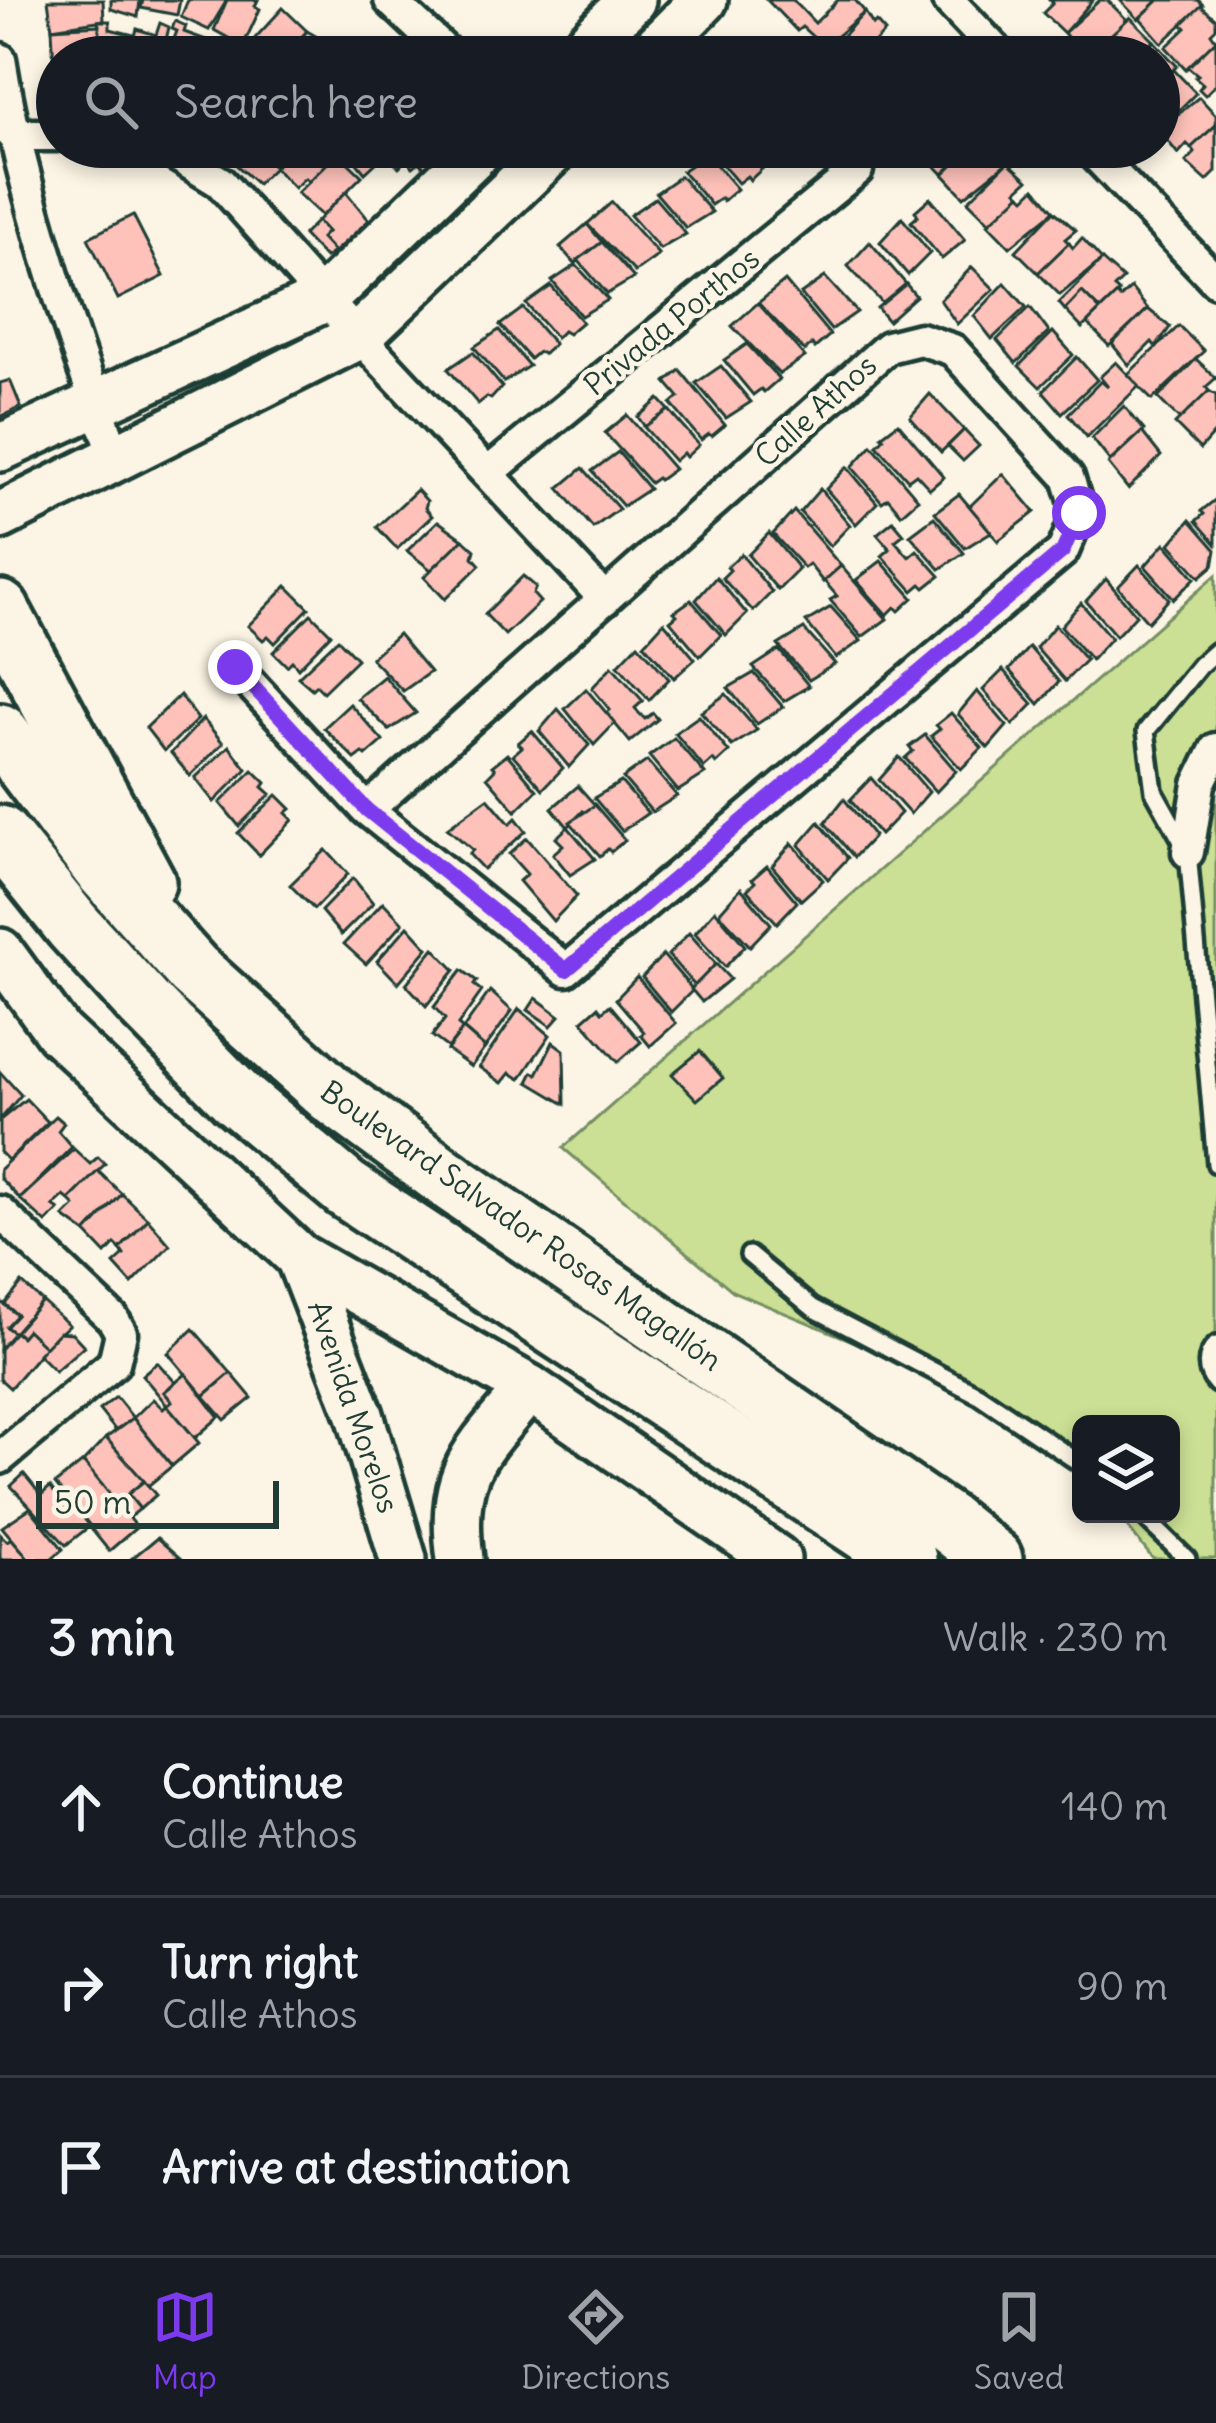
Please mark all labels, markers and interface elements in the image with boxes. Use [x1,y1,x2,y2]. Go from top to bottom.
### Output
search box [36,36,1180,168]
icon: search [78,69,144,135]
text: Search here [174,74,418,130]
street label: Privada Porthos [576,239,767,404]
street label: Calle Athos [747,346,884,475]
route start [1052,486,1106,540]
route end [208,640,262,694]
street label: Boulevard Salvador Rosas Magallón [314,1072,729,1379]
street label: Avenida Morelos [300,1296,408,1518]
map controls [1072,1415,1180,1523]
button: layers [1072,1415,1180,1523]
scale bar [36,1475,279,1528]
text: 50 m [54,1481,131,1523]
text: 3 min [48,1605,175,1669]
text: Walk · 230 m [943,1613,1168,1662]
text: Continue [162,1754,344,1810]
icon: ahead [48,1774,114,1840]
text: 140 m [1061,1782,1168,1831]
text: Calle Athos [162,1810,357,1859]
text: Turn right [162,1934,358,1990]
icon: right [48,1954,114,2020]
text: 90 m [1076,1962,1168,2011]
text: Calle Athos [162,1990,357,2039]
icon: arrive [48,2134,114,2200]
text: Arrive at destination [162,2139,571,2195]
tab: Map [152,2284,218,2398]
tab: Directions [521,2284,670,2398]
tab: Saved [974,2284,1064,2398]

